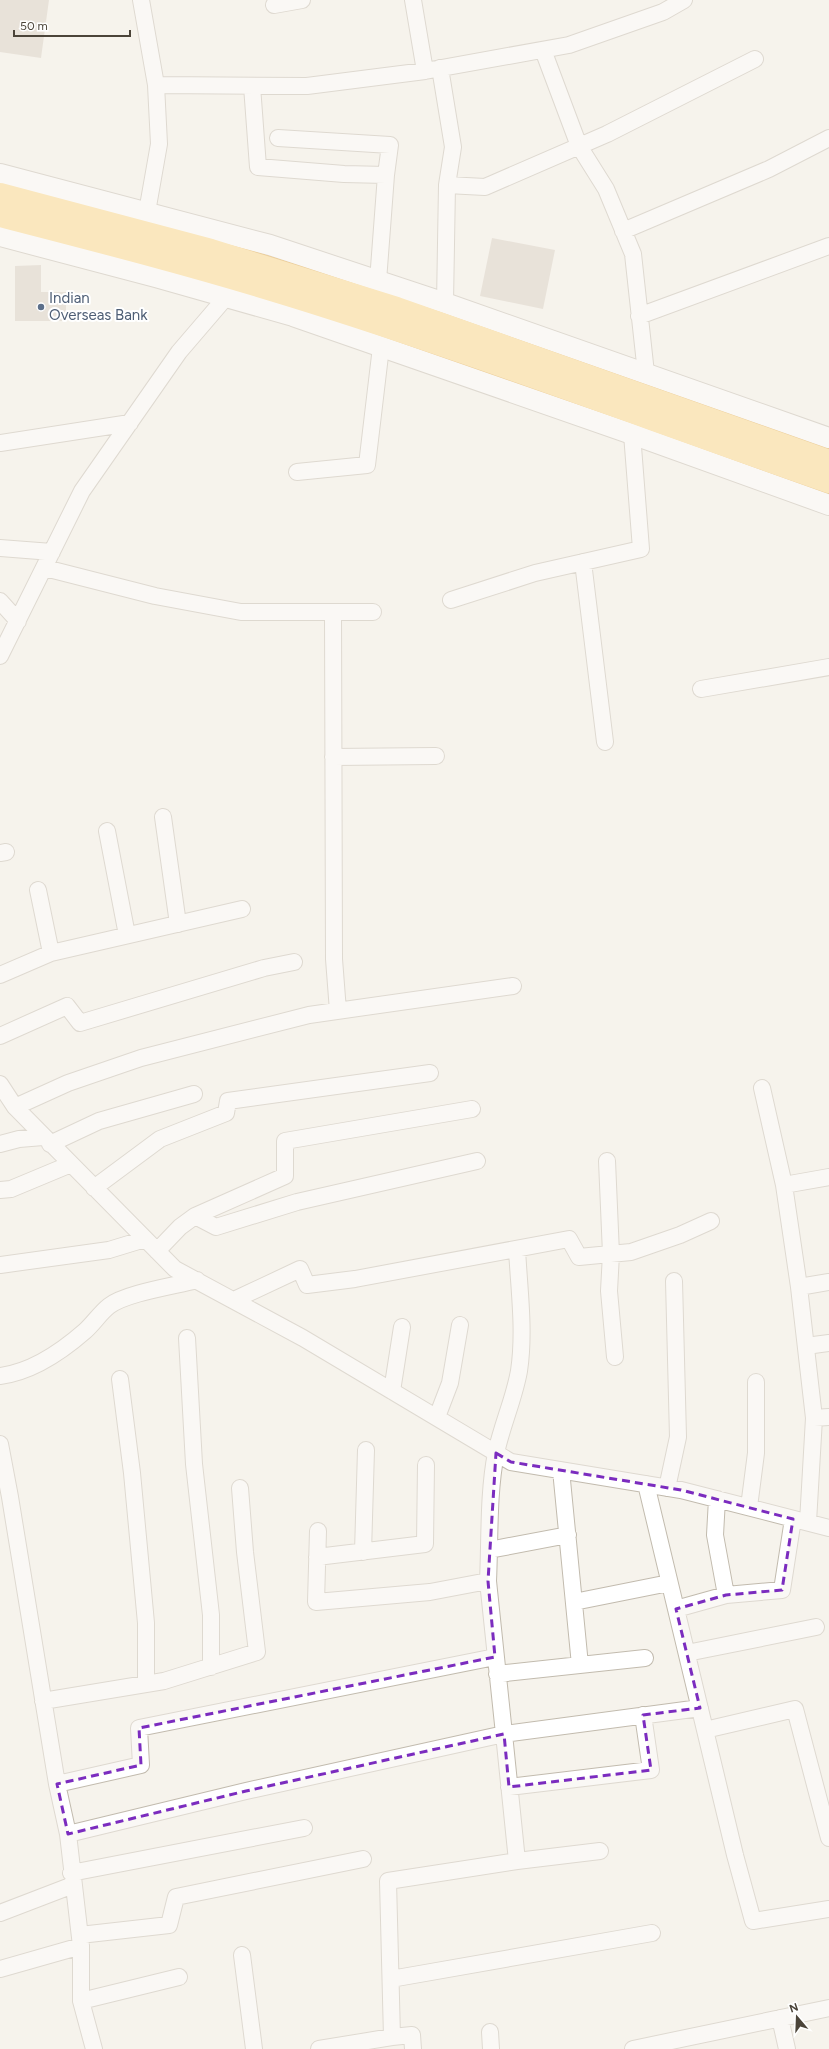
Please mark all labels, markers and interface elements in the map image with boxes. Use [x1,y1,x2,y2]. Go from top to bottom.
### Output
scale bar [14,12,130,38]
text: 50 m [20,19,48,33]
place label: Indian Overseas Bank [49,289,148,324]
marker: Indian Overseas Bank [36,302,46,312]
north arrow [777,1997,817,2037]
text: N [788,2000,800,2016]

